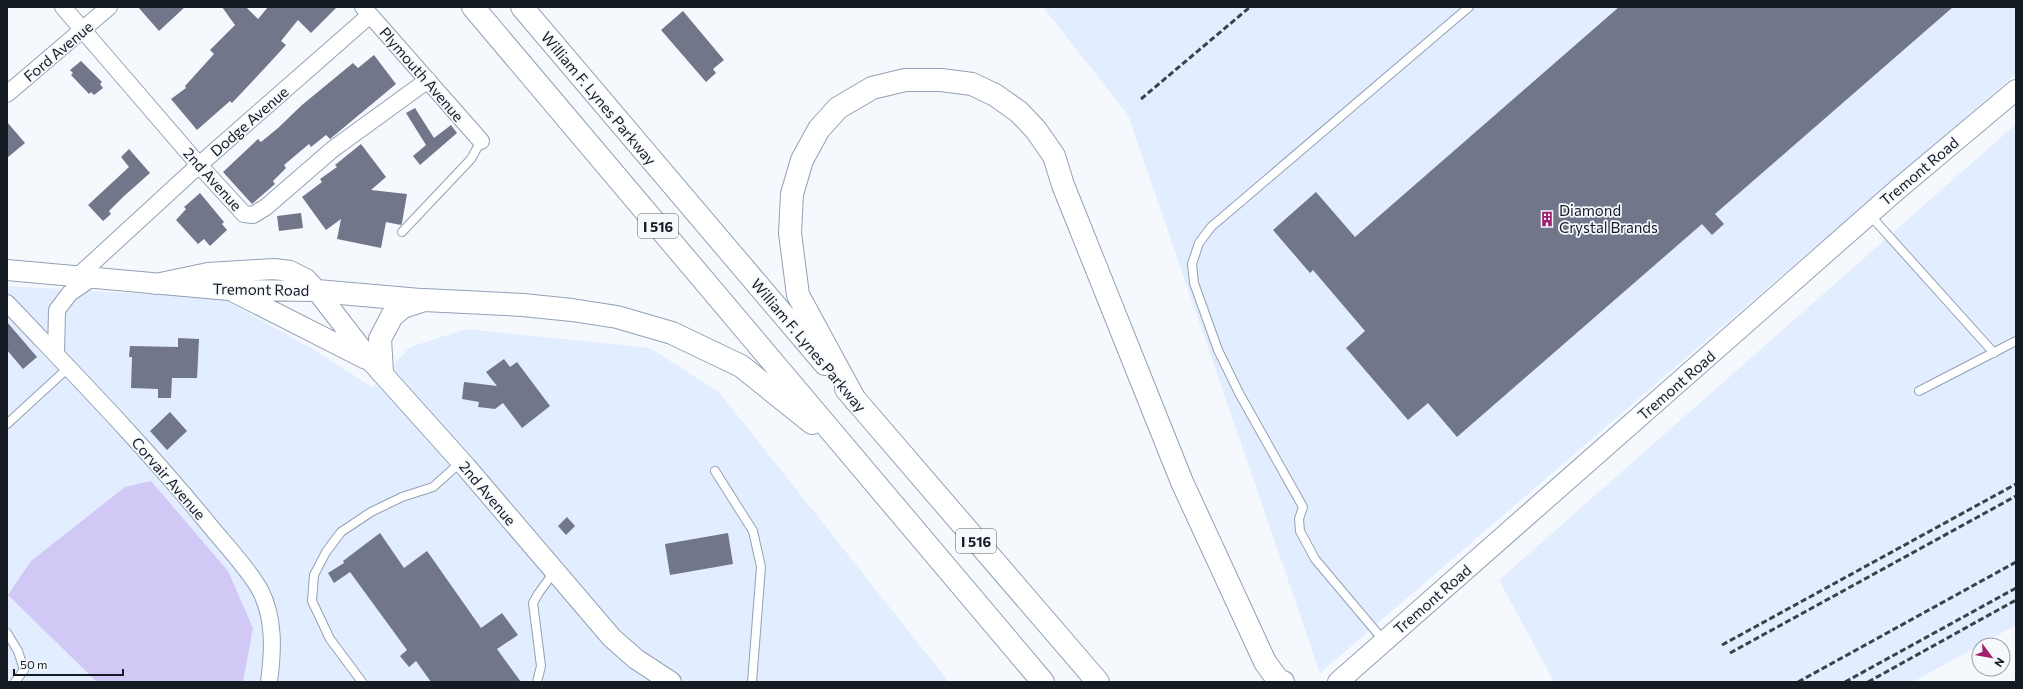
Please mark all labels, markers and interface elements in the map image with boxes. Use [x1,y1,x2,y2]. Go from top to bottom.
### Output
street label: Ford Avenue [20,17,96,85]
street label: Plymouth Avenue [376,23,468,125]
street label: William F. Lynes Parkway [538,27,660,169]
street label: Dodge Avenue [206,82,292,160]
street label: Tremont Road [1876,133,1962,209]
street label: 2nd Avenue [180,144,246,214]
place label: Diamond Crystal Brands [1559,201,1658,236]
building icon: Diamond Crystal Brands [1538,210,1556,228]
road number: I 516 [638,214,678,238]
street label: William F. Lynes Parkway [748,274,870,416]
street label: Tremont Road [212,279,310,299]
street label: Tremont Road [1634,346,1718,424]
street label: Corvair Avenue [128,433,210,523]
street label: 2nd Avenue [456,457,520,529]
road number: I 516 [956,529,996,553]
street label: Tremont Road [1390,560,1474,638]
north arrow [1971,637,2011,677]
scale bar [14,651,123,677]
text: N [1992,656,2008,670]
text: 50 m [20,657,48,671]

